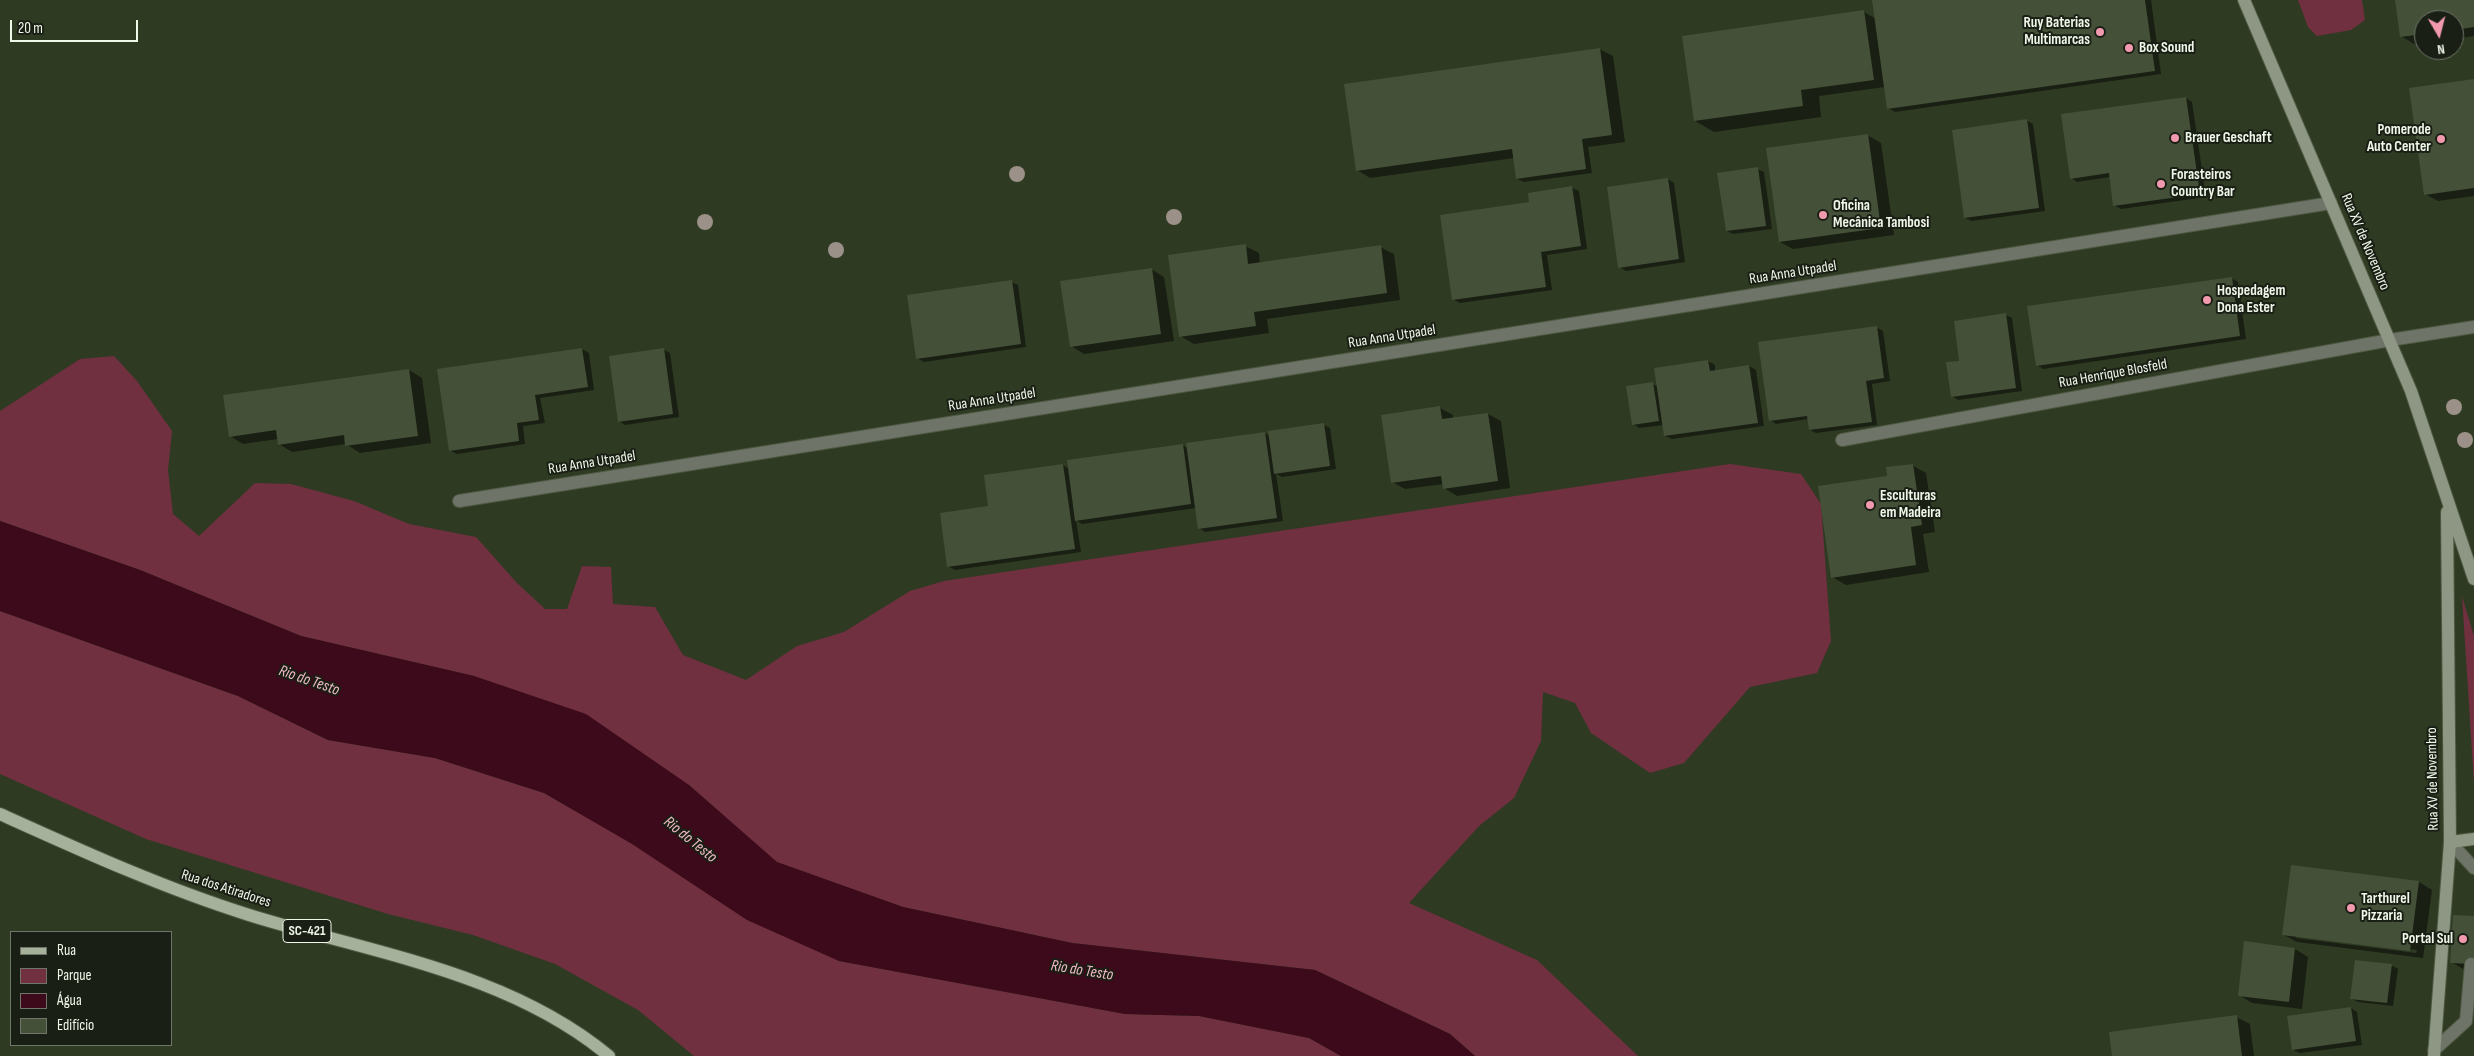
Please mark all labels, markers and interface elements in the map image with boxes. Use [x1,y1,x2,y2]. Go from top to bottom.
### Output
scale bar [12,10,140,42]
north arrow [2414,10,2464,60]
place label: Ruy Baterias Multimarcas [2023,14,2090,49]
text: 20 m [18,19,43,38]
marker: Ruy Baterias Multimarcas [2094,26,2106,38]
place label: Box Sound [2139,39,2194,57]
text: N [2436,40,2446,58]
marker: Box Sound [2123,42,2135,54]
place label: Pomerode Auto Center [2367,121,2431,156]
place label: Brauer Geschaft [2185,129,2272,147]
marker: Brauer Geschaft [2169,132,2181,144]
marker: Pomerode Auto Center [2435,133,2447,145]
place label: Forasteiros Country Bar [2171,166,2235,201]
marker: Forasteiros Country Bar [2155,178,2167,190]
street label: Rua XV de Novembro [2337,191,2393,293]
place label: Oficina Mecânica Tambosi [1833,197,1929,232]
marker: Oficina Mecânica Tambosi [1817,209,1829,221]
street label: Rua Anna Utpadel [1748,257,1838,289]
place label: Hospedagem Dona Ester [2217,282,2285,317]
marker: Hospedagem Dona Ester [2201,294,2213,306]
street label: Rua Anna Utpadel [1347,321,1437,353]
street label: Rua Henrique Blosfeld [2057,356,2169,392]
street label: Rua Anna Utpadel [947,384,1037,416]
street label: Rua Anna Utpadel [547,447,637,479]
place label: Esculturas em Madeira [1880,487,1941,522]
marker: Esculturas em Madeira [1864,499,1876,511]
water label: Rio do Testo [276,662,342,700]
street label: Rua XV de Novembro [2423,727,2443,831]
water label: Rio do Testo [659,813,721,867]
street label: Rua dos Atiradores [179,866,273,912]
place label: Tarthurel Pizzaria [2361,890,2410,925]
marker: Tarthurel Pizzaria [2345,902,2357,914]
road number: SC-421 [283,919,331,942]
place label: Portal Sul [2402,930,2453,948]
legend [10,931,172,1046]
marker: Portal Sul [2457,933,2469,945]
text: Rua [57,941,76,960]
water label: Rio do Testo [1049,957,1115,985]
text: Parque [57,966,92,985]
text: Água [57,991,82,1010]
text: Edifício [57,1016,94,1035]

